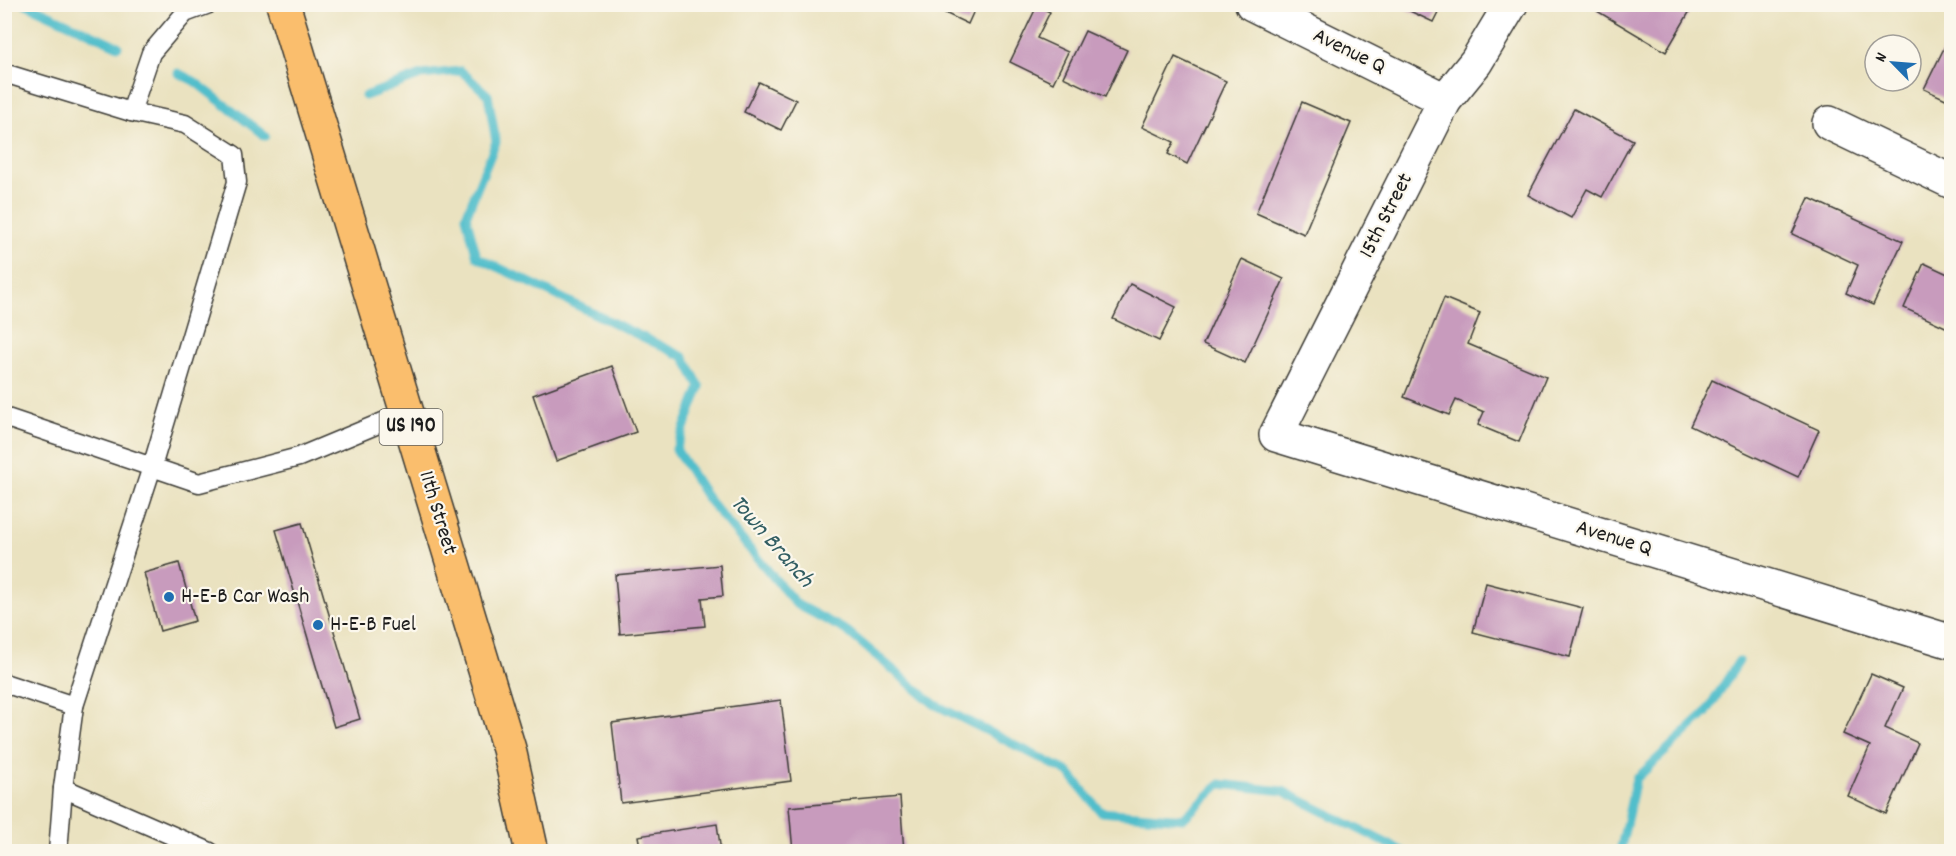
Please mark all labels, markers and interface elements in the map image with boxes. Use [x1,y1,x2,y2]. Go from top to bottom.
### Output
street label: Avenue Q [1307,21,1391,83]
north arrow [1863,33,1923,93]
text: N [1870,49,1894,66]
street label: 15th Street [1352,168,1422,264]
road number: US 190 [380,409,442,445]
street label: 11th Street [410,467,464,559]
water label: Town Branch [721,488,822,597]
street label: Avenue Q [1572,513,1656,565]
place label: H-E-B Car Wash [181,582,309,613]
marker: H-E-B Car Wash [162,590,176,604]
place label: H-E-B Fuel [330,610,416,641]
marker: H-E-B Fuel [311,618,325,632]

